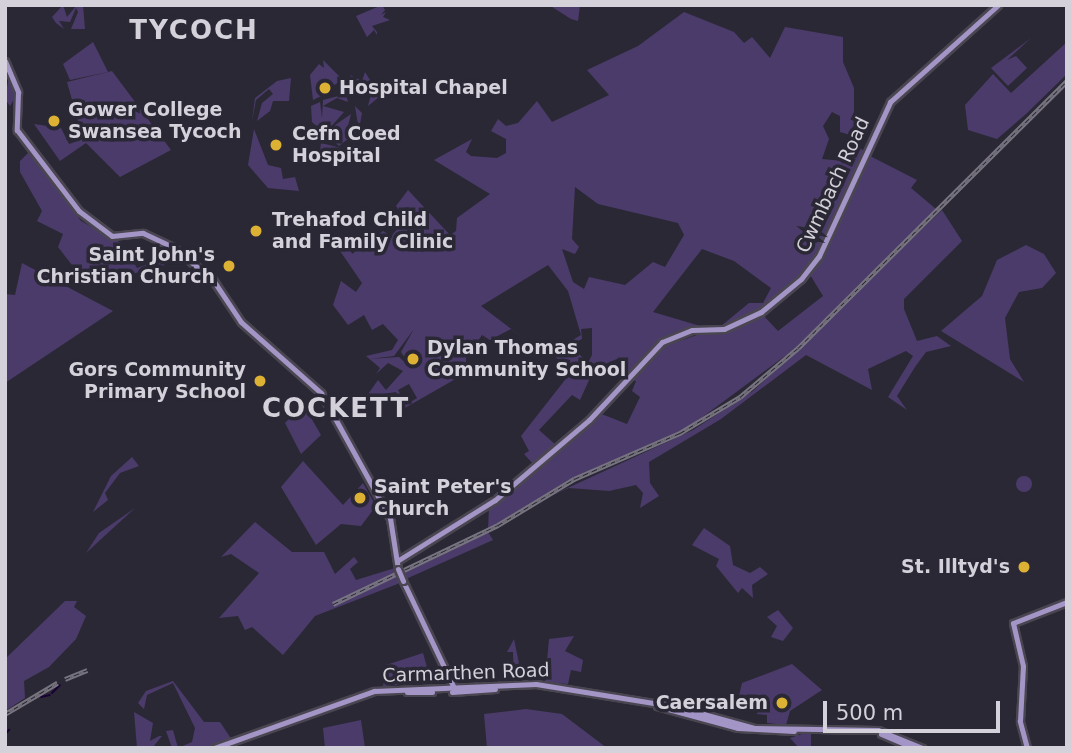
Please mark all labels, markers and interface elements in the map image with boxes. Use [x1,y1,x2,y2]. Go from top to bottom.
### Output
district label: TYCOCH [130,15,258,47]
place label: Hospital Chapel [339,77,508,99]
marker: Hospital Chapel [317,80,333,96]
place label: Gower College Swansea Tycoch [68,99,241,143]
marker: Gower College Swansea Tycoch [46,113,62,129]
street label: Cwmbach Road [792,113,874,257]
place label: Cefn Coed Hospital [292,123,401,167]
marker: Cefn Coed Hospital [266,135,286,155]
place label: Trehafod Child and Family Clinic [272,209,453,253]
marker: Trehafod Child and Family Clinic [246,221,266,241]
place label: Saint John's Christian Church [37,244,215,288]
marker: Saint John's Christian Church [221,258,237,274]
place label: Dylan Thomas Community School [427,337,626,381]
marker: Dylan Thomas Community School [405,351,421,367]
place label: Gors Community Primary School [68,359,246,403]
marker: Gors Community Primary School [252,373,268,389]
district label: COCKETT [263,393,409,425]
place label: Saint Peter's Church [374,476,512,520]
marker: Saint Peter's Church [352,490,368,506]
place label: St. Illtyd's [901,556,1010,578]
marker: St. Illtyd's [1016,559,1032,575]
street label: Carmarthen Road [382,659,550,687]
scale bar [827,686,1004,730]
place label: Caersalem [656,692,768,714]
marker: Caersalem [774,695,790,711]
text: 500 m [836,701,903,725]

